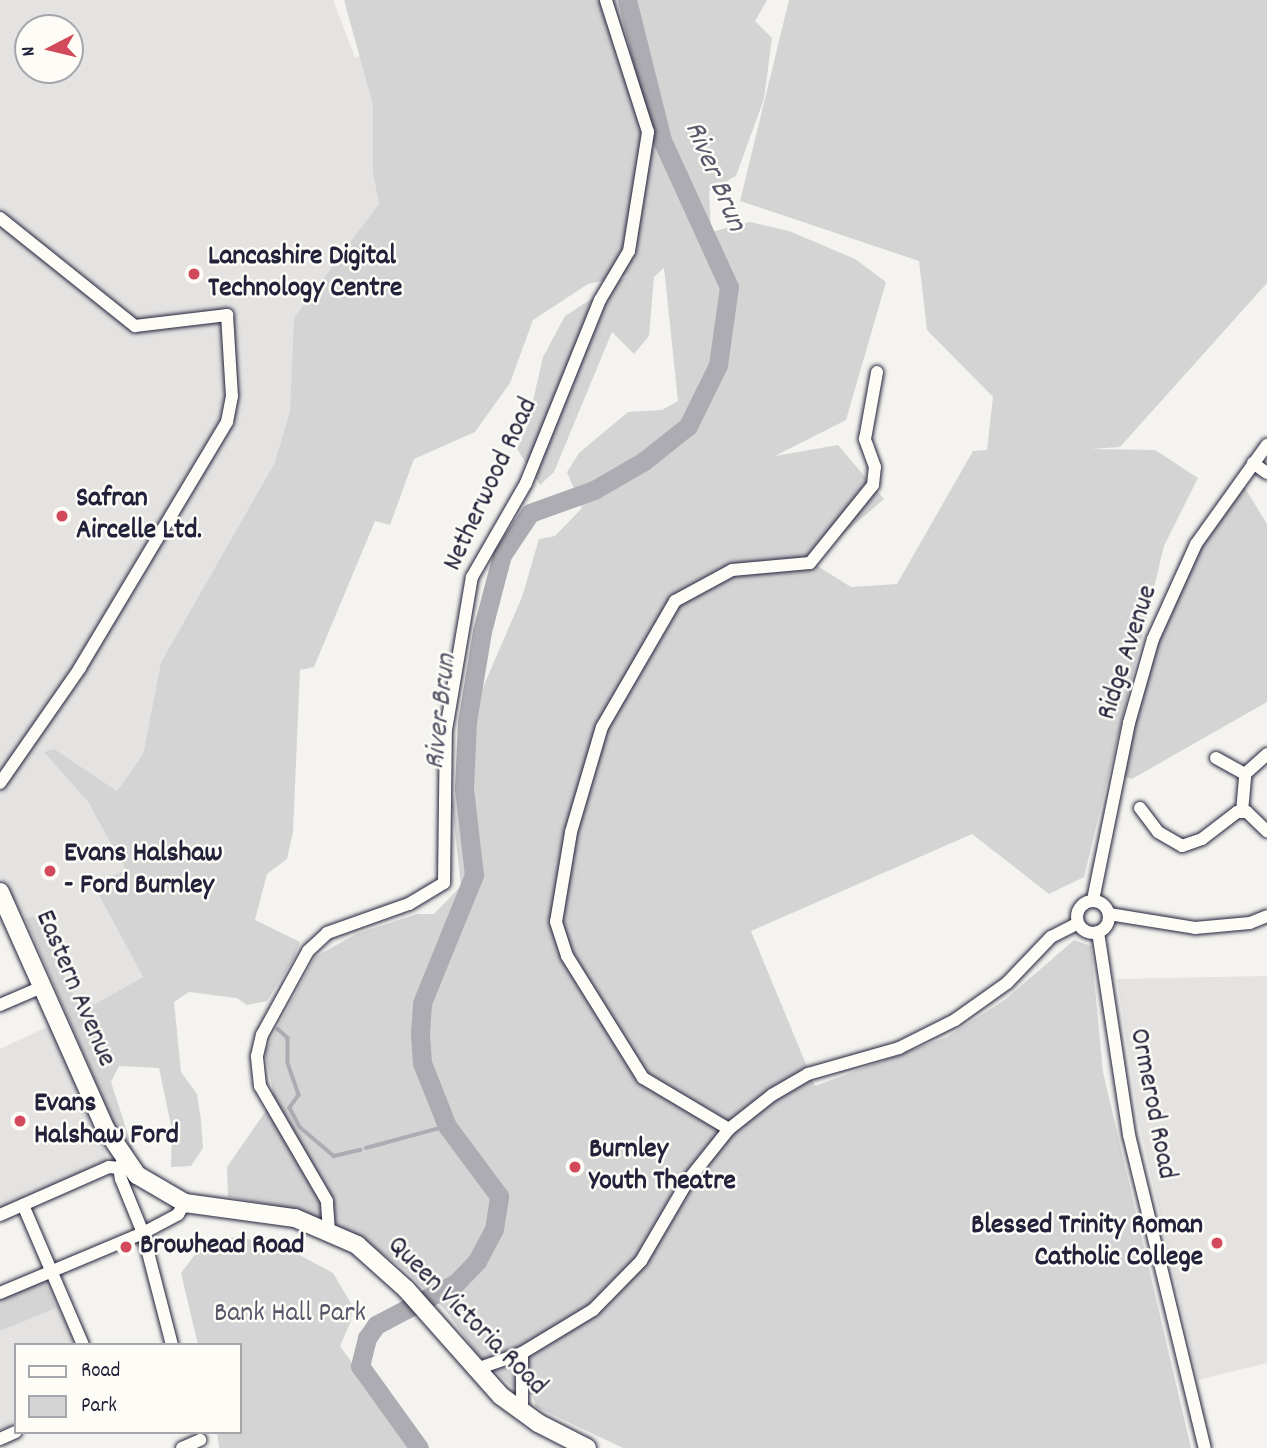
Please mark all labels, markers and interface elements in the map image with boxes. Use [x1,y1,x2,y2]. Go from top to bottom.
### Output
north arrow [14,14,84,84]
text: N [16,45,44,58]
water label: River Brun [674,117,752,237]
place label: Lancashire Digital Technology Centre [208,241,402,307]
marker: Lancashire Digital Technology Centre [186,266,202,282]
street label: Netherwood Road [437,393,547,577]
place label: Safran Aircelle Ltd. [76,483,202,549]
marker: Safran Aircelle Ltd. [54,508,70,524]
street label: Ridge Avenue [1091,581,1167,725]
water label: River Brun [419,652,467,772]
place label: Evans Halshaw - Ford Burnley [64,838,223,904]
marker: Evans Halshaw - Ford Burnley [42,863,58,879]
street label: Eastern Avenue [26,906,122,1072]
street label: Ormerod Road [1120,1026,1182,1182]
place label: Evans Halshaw Ford [34,1088,179,1154]
marker: Evans Halshaw Ford [12,1113,28,1129]
place label: Burnley Youth Theatre [589,1134,736,1200]
marker: Burnley Youth Theatre [567,1159,583,1175]
place label: Blessed Trinity Roman Catholic College [971,1210,1203,1276]
place label: Browhead Road [140,1230,304,1264]
street label: Queen Victoria Road [379,1230,553,1404]
marker: Blessed Trinity Roman Catholic College [1209,1235,1225,1251]
marker: Browhead Road [118,1239,134,1255]
park label: Bank Hall Park [214,1298,366,1332]
legend [14,1343,242,1434]
text: Road [81,1357,120,1387]
text: Park [81,1392,117,1422]

